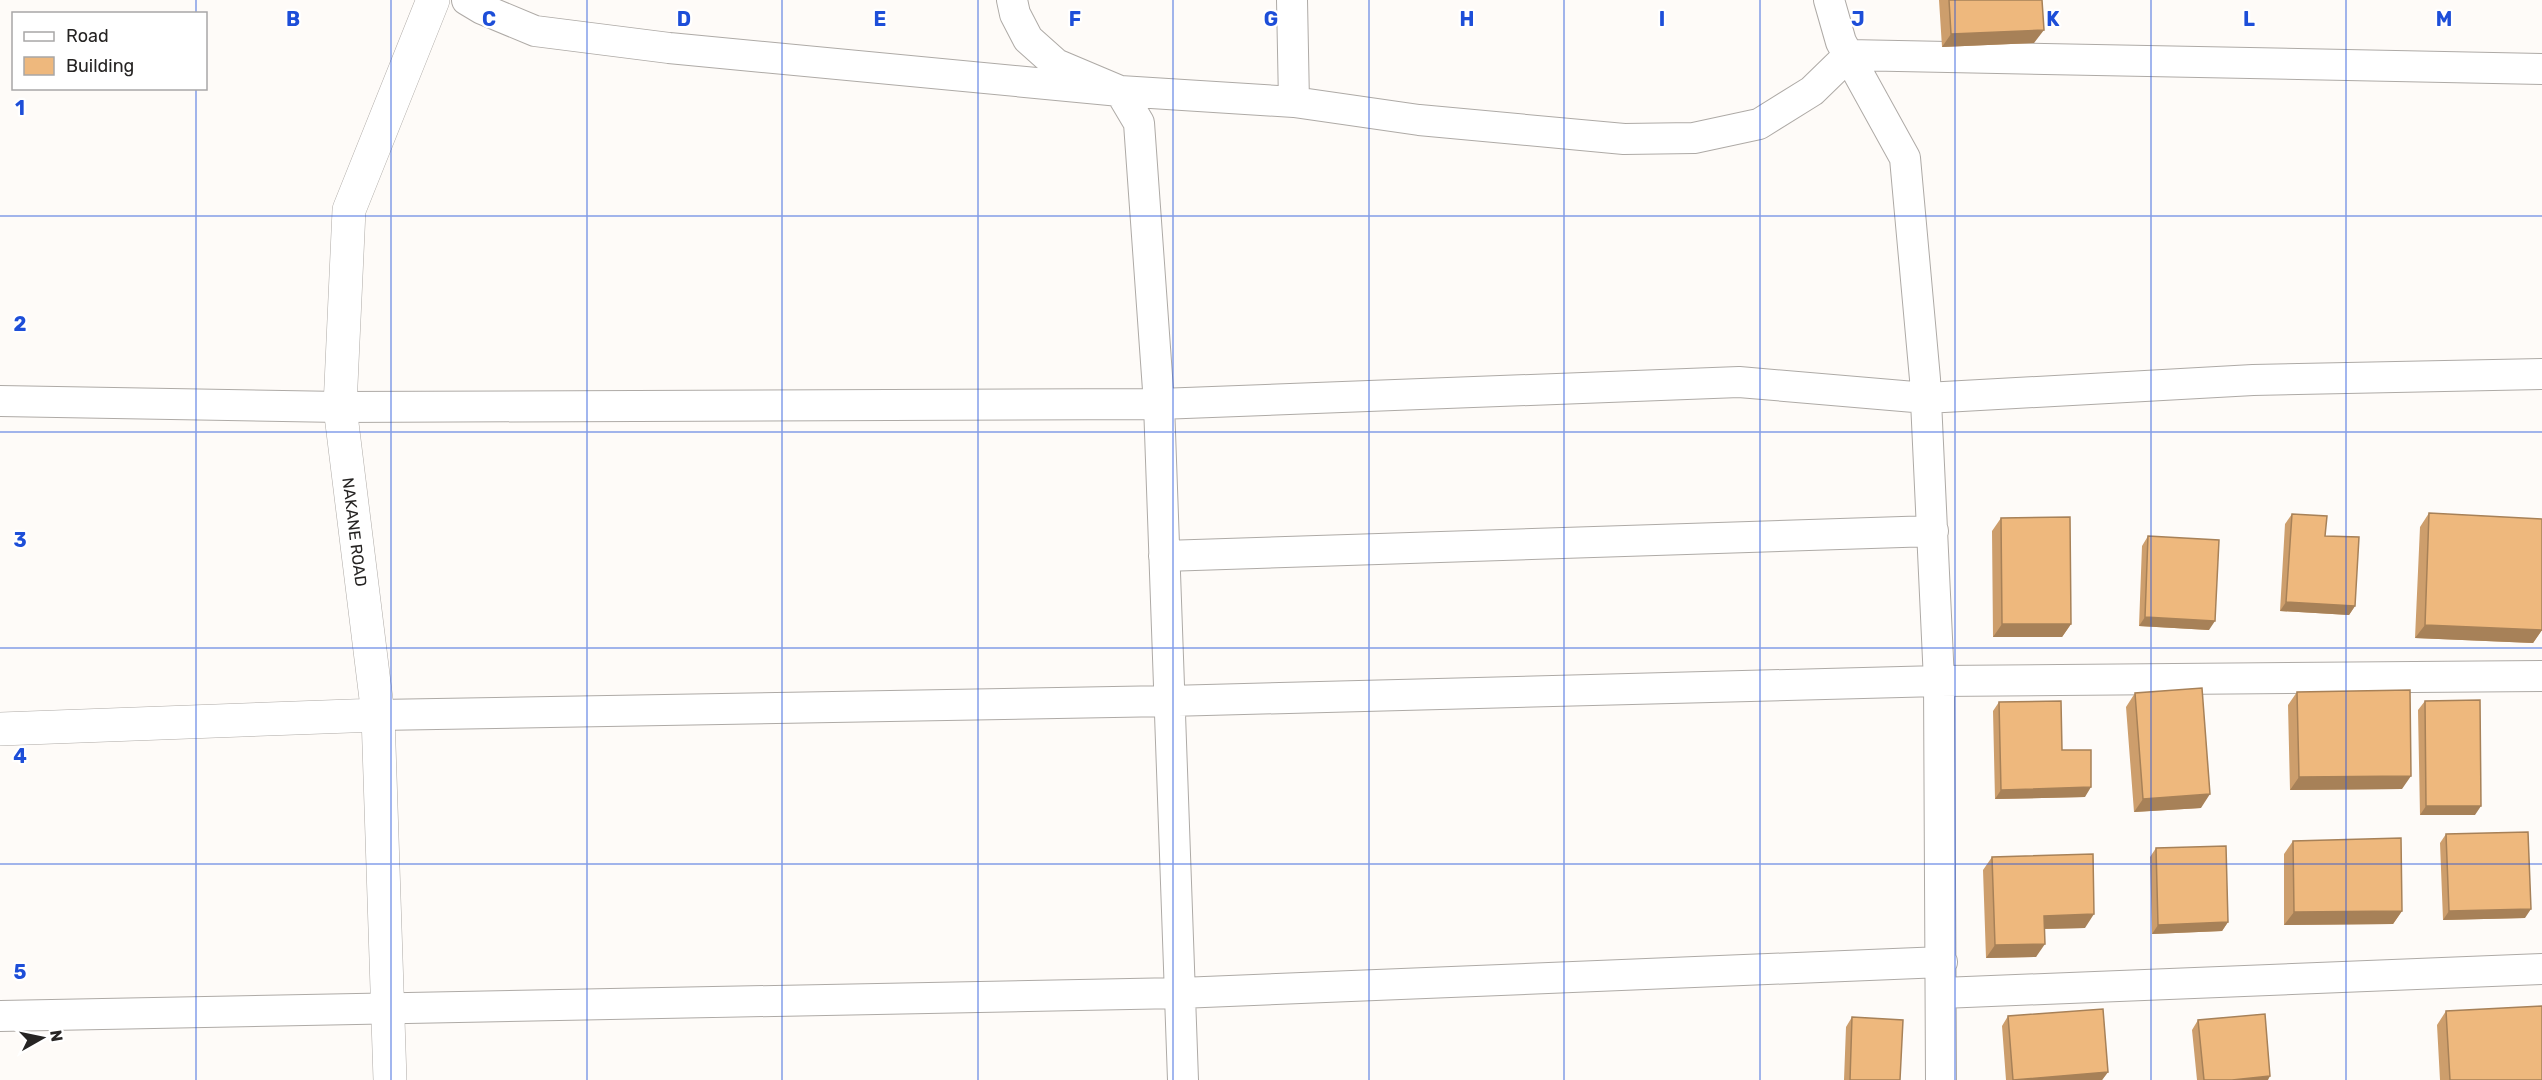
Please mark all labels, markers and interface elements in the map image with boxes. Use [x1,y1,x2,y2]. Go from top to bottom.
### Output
text: B [286,7,300,31]
text: C [482,7,496,31]
text: D [677,7,691,31]
text: E [874,7,886,31]
text: F [1069,7,1081,31]
text: G [1264,7,1278,31]
text: H [1460,7,1474,31]
text: I [1659,7,1665,31]
text: J [1851,7,1865,31]
text: K [2046,7,2060,31]
text: L [2243,7,2255,31]
text: M [2436,7,2452,31]
legend [12,12,207,90]
text: Road [66,25,109,47]
text: Building [66,55,134,77]
text: 1 [15,96,25,120]
text: 2 [14,312,27,336]
street label: NAKANE ROAD [338,476,371,588]
text: 3 [13,528,27,552]
text: 4 [13,744,27,768]
text: 5 [14,960,27,984]
north arrow [12,1008,72,1068]
text: N [46,1029,67,1043]

